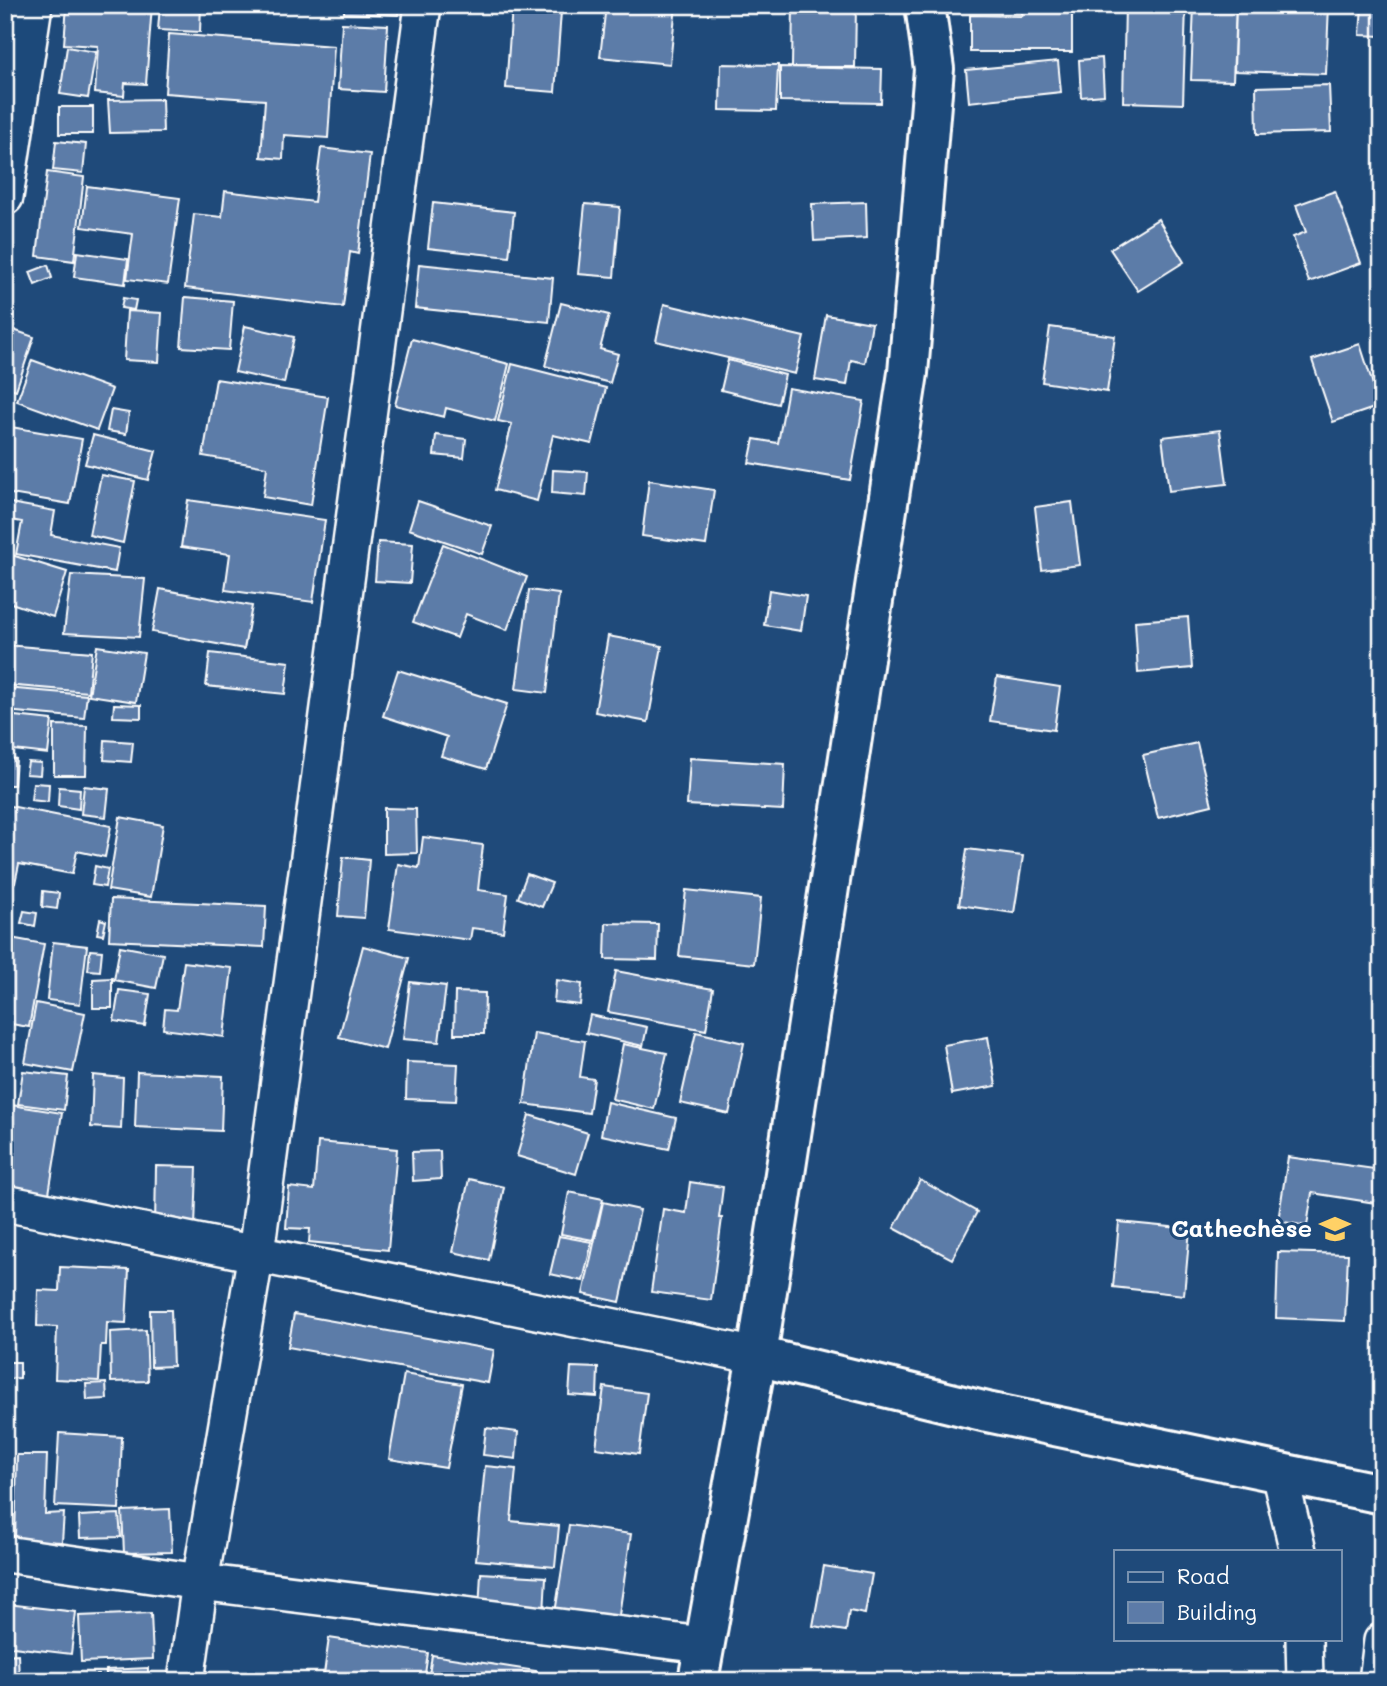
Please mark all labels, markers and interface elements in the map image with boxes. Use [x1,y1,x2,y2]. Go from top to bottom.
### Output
place label: Cathechèse [1171,1212,1312,1243]
school or university icon: Cathechèse [1318,1212,1352,1246]
legend [1114,1550,1342,1640]
text: Road [1177,1562,1229,1589]
text: Building [1177,1598,1257,1625]

